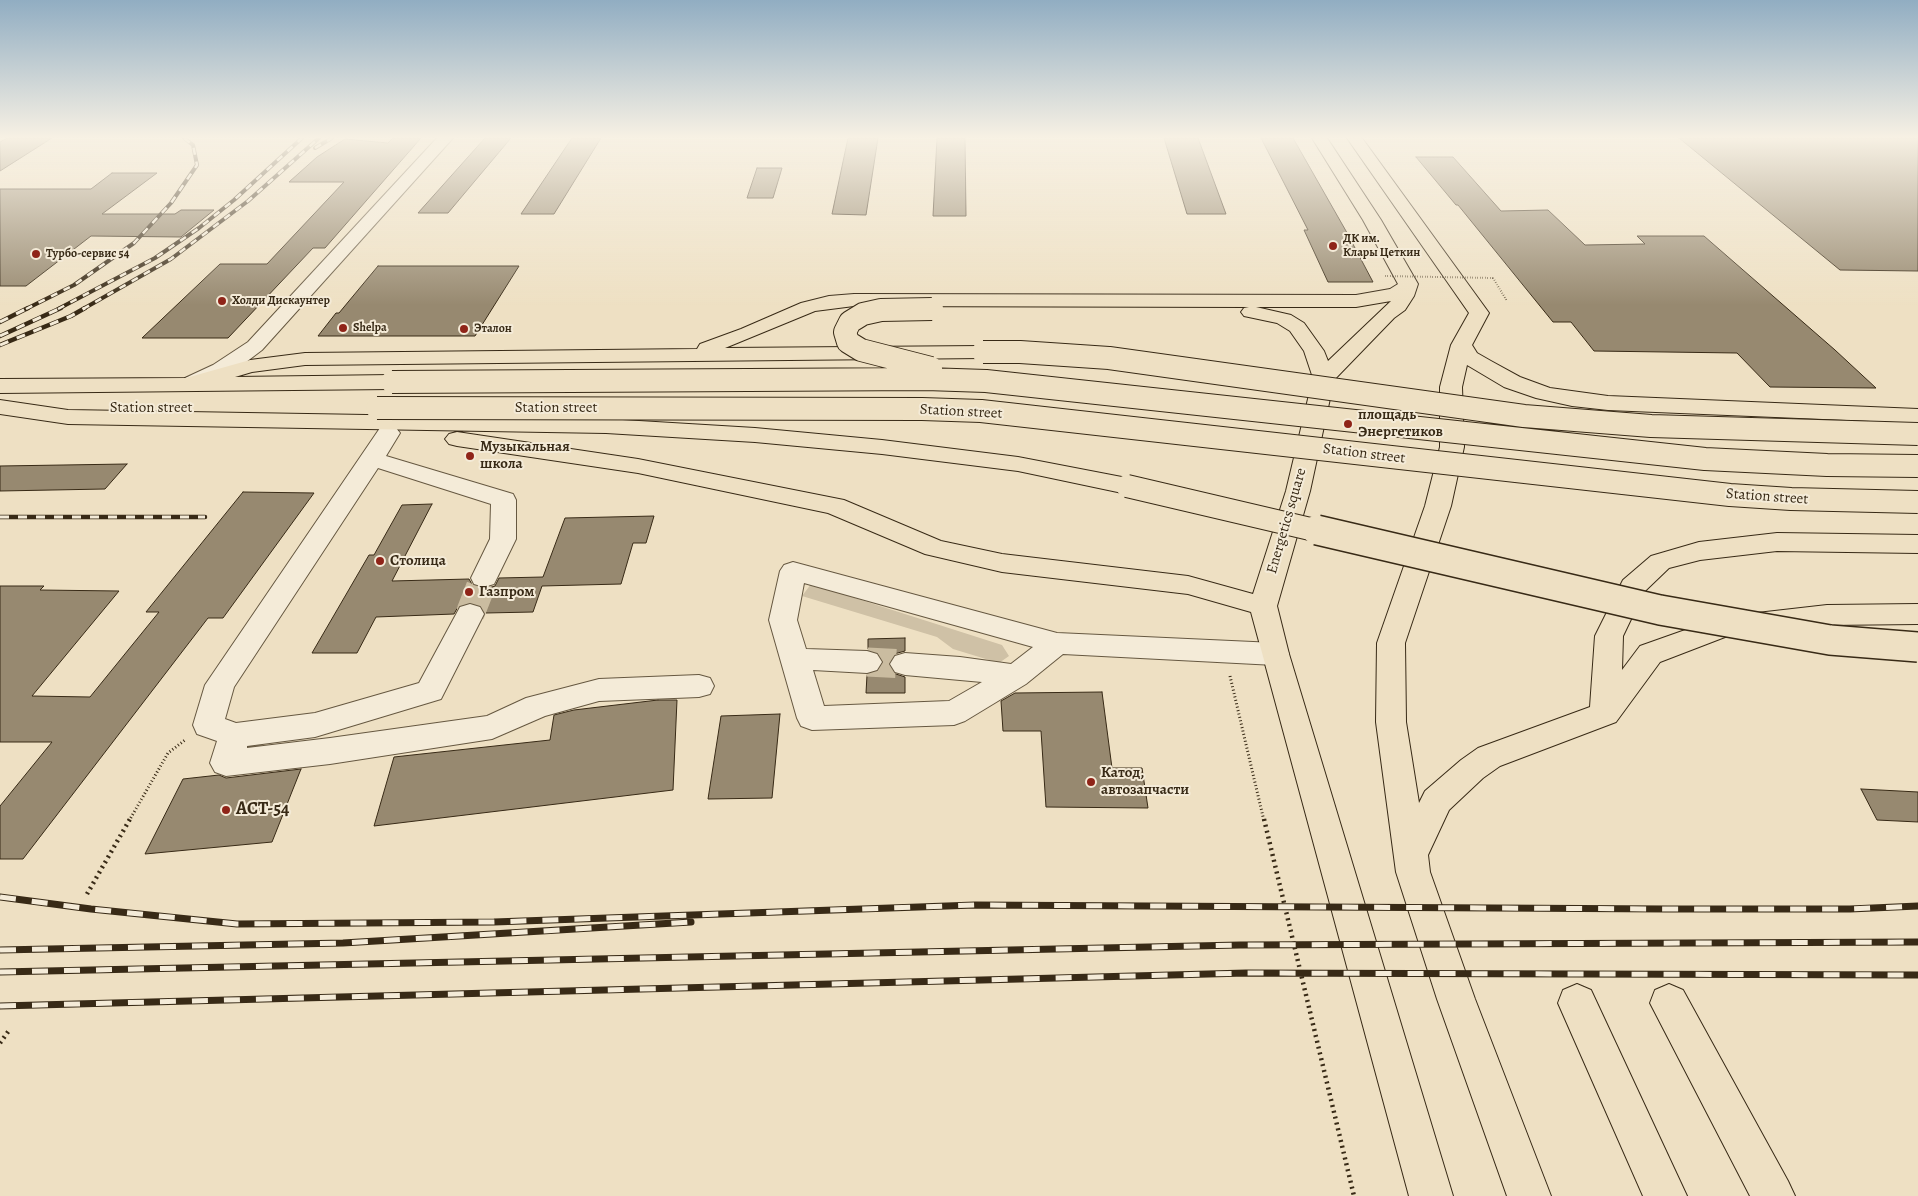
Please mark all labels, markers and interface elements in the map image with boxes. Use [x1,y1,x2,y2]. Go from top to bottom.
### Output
place label: ДК им. Клары Цеткин [1343,232,1420,260]
marker: ДК им. Клары Цеткин [1327,240,1339,252]
place label: Турбо-сервис 54 [46,247,129,261]
marker: Турбо-сервис 54 [30,248,42,260]
place label: Холди Дискаунтер [232,294,330,308]
marker: Холди Дискаунтер [216,295,228,307]
place label: Shelpa [353,321,387,335]
marker: Shelpa [337,322,349,334]
place label: Эталон [474,322,512,336]
marker: Эталон [458,323,470,335]
street label: Station street [110,399,192,417]
street label: Station street [515,399,597,417]
street label: Station street [919,401,1003,423]
place label: площадь Энергетиков [1358,406,1443,441]
marker: площадь Энергетиков [1342,418,1354,430]
place label: Музыкальная школа [480,438,570,473]
street label: Station street [1322,440,1406,468]
marker: Музыкальная школа [464,450,476,462]
street label: Energetics square [1263,466,1311,576]
street label: Station street [1725,485,1809,509]
place label: Столица [390,552,446,570]
marker: Столица [374,555,386,567]
place label: Газпром [479,583,534,601]
marker: Газпром [463,586,475,598]
place label: Катод, автозапчасти [1101,764,1189,799]
marker: Катод, автозапчасти [1085,776,1097,788]
place label: АСТ-54 [236,799,290,821]
marker: АСТ-54 [220,804,232,816]

